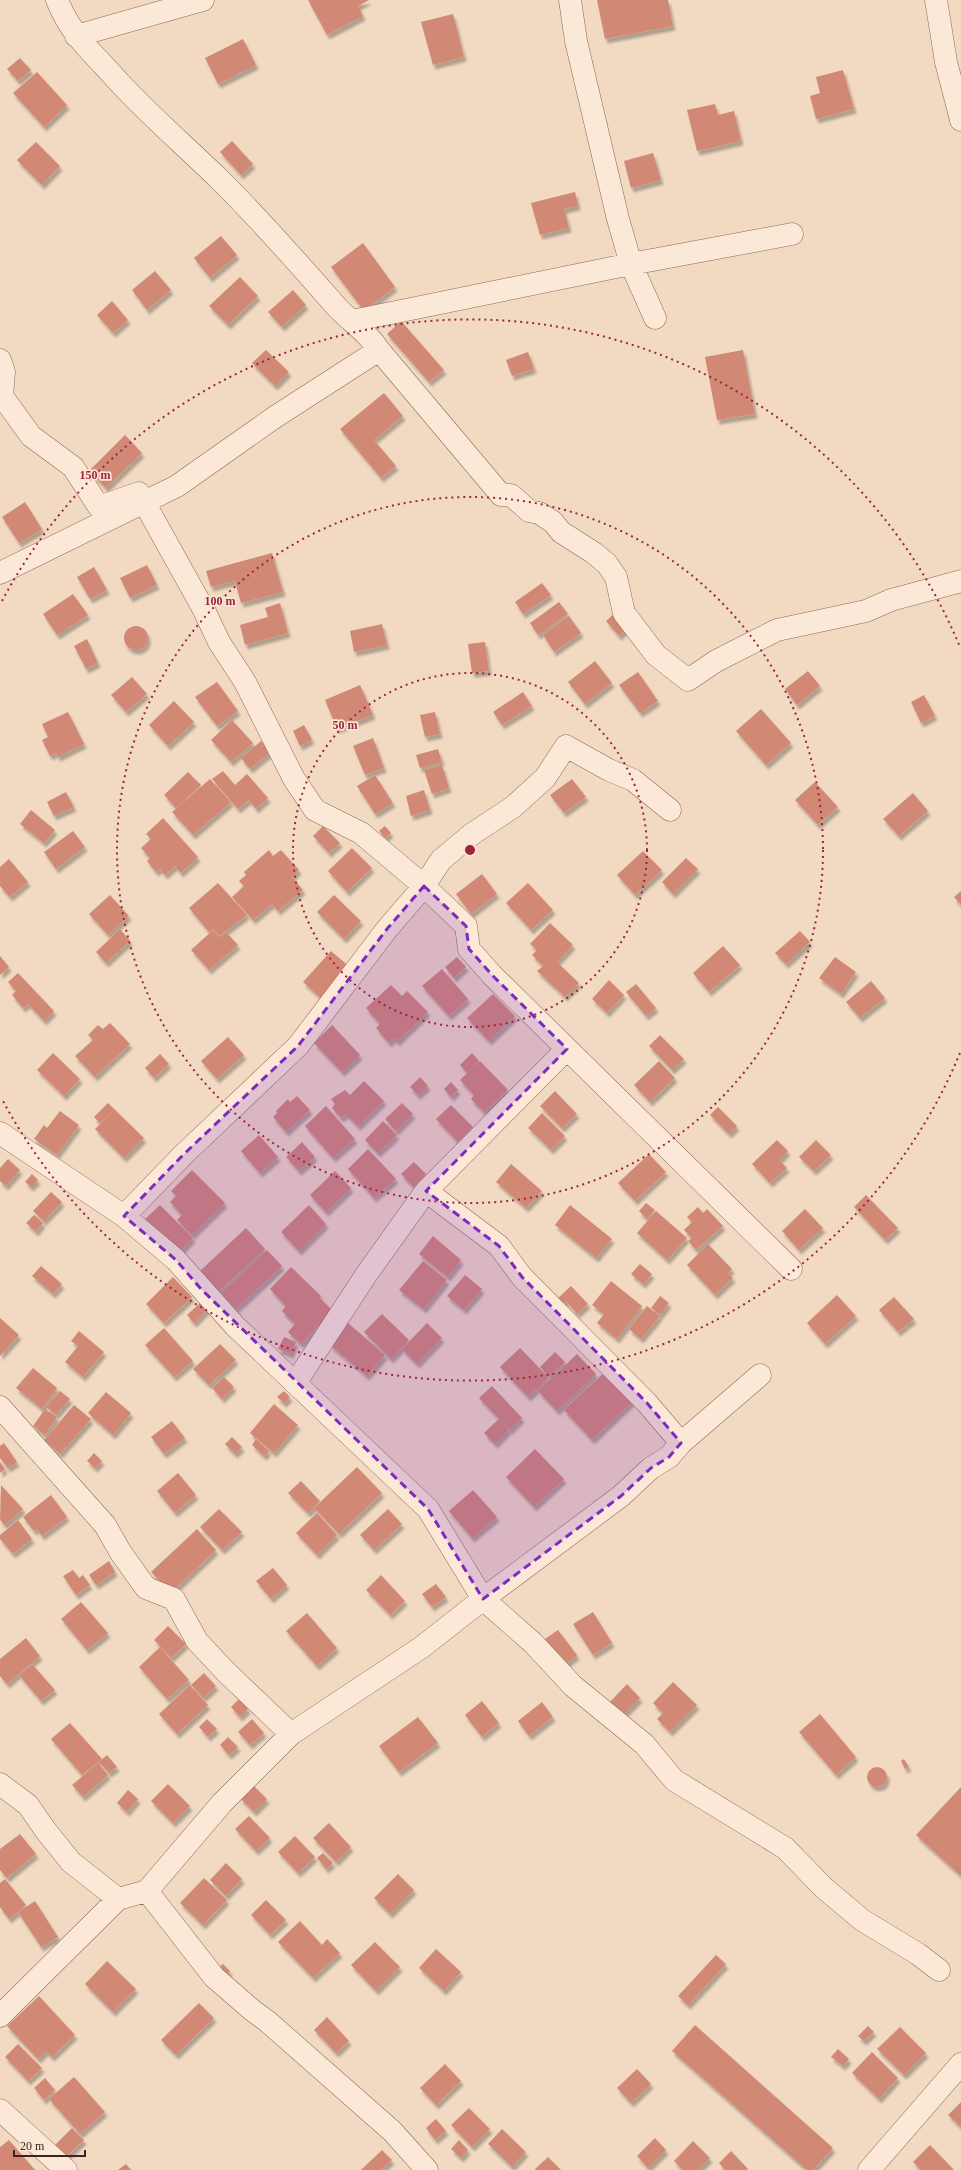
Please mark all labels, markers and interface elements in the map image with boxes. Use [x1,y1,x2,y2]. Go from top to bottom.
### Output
text: 150 m [80,468,111,482]
text: 100 m [205,594,236,608]
text: 50 m [333,718,358,732]
centre of rings [463,843,477,857]
scale bar [14,2132,85,2158]
text: 20 m [20,2139,45,2153]

